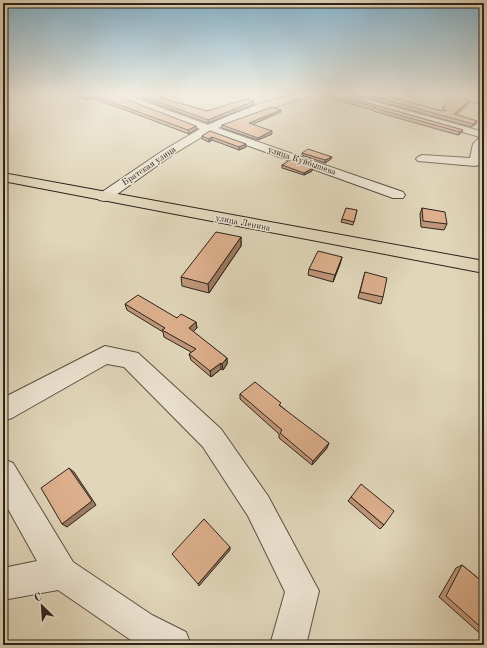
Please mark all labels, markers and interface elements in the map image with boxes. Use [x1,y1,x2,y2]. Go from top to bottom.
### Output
street label: Братская улица [120,144,178,187]
street label: улица Куйбышева [267,145,338,177]
street label: улица Ленина [215,213,272,233]
north arrow [22,586,62,626]
text: С [33,592,44,605]

